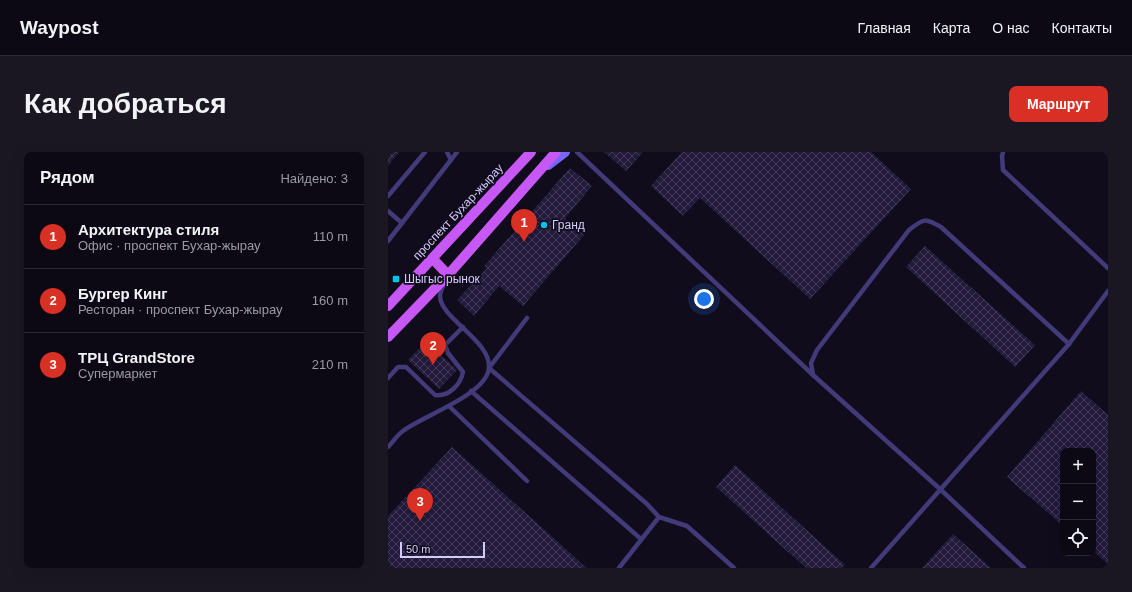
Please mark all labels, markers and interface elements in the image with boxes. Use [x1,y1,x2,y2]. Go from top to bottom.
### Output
text: Waypost [20,17,98,38]
text: Главная [857,20,911,36]
text: Карта [933,20,970,36]
text: О нас [992,20,1030,36]
text: Контакты [1052,20,1112,36]
button: Маршрут [1009,86,1108,122]
text: Как добраться [24,88,226,119]
street label: проспект Бухар-жырау [410,161,506,263]
text: Рядом [40,168,95,187]
text: Найдено: 3 [280,171,348,186]
pin: 1 [511,209,537,242]
place label: Гранд [552,218,585,232]
marker: Гранд [539,220,549,230]
text: Архитектура стиля [78,221,219,238]
text: 1 [49,229,57,244]
text: 110 m [313,229,348,244]
text: Офис · проспект Бухар-жырау [78,238,261,253]
place label: Шыгыс рынок [404,272,481,286]
marker: Шыгыс рынок [391,274,401,284]
text: Бургер Кинг [78,285,168,302]
your location [694,289,714,309]
text: 2 [49,293,57,308]
text: 160 m [312,293,348,308]
text: Ресторан · проспект Бухар-жырау [78,302,282,317]
pin: 2 [420,332,446,365]
text: ТРЦ GrandStore [78,349,195,366]
text: 3 [49,357,57,372]
text: 210 m [312,357,348,372]
text: Супермаркет [78,366,157,381]
map controls [1060,448,1096,556]
button: + [1060,448,1096,484]
button: − [1060,484,1096,520]
pin: 3 [407,488,433,521]
button: locate [1060,520,1096,556]
scale bar [400,540,485,559]
text: 50 m [406,543,430,555]

